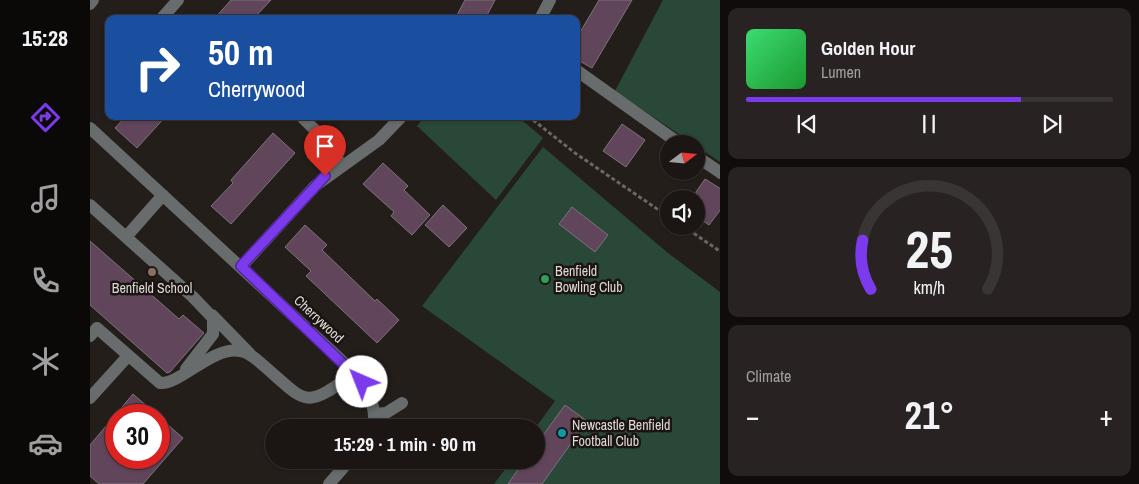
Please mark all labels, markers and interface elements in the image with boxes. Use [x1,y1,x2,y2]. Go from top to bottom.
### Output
text: 15:28 [22,23,68,53]
text: 50 m [208,29,273,76]
icon: right [125,35,190,100]
text: Golden Hour [821,35,915,61]
text: Lumen [821,61,861,83]
text: Cherrywood [208,74,305,104]
icon: directions [28,100,63,135]
icon: previous [793,110,821,138]
icon: pause [915,110,943,138]
icon: next [1038,110,1066,138]
pin [304,125,346,176]
icon: arrive [311,132,339,160]
north arrow [660,135,705,180]
map controls [660,135,705,235]
icon: music [28,181,63,216]
button: sound [660,190,705,235]
text: 25 [906,214,953,284]
place label: Benfield Bowling Club [555,262,623,296]
icon: phone [28,263,63,298]
marker: Benfield School [146,266,158,278]
marker: Benfield Bowling Club [539,273,551,285]
text: km/h [914,276,945,300]
place label: Benfield School [112,279,192,297]
street label: Cherrywood [290,291,348,347]
icon: climate [28,344,63,379]
position arrow [335,355,387,407]
text: Climate [746,365,791,387]
text: 21° [905,390,954,441]
text: − [746,397,759,435]
text: + [1100,397,1113,435]
speed limit sign: 30 [105,404,170,469]
place label: Newcastle Benfield Football Club [572,416,670,450]
icon: car [28,426,63,461]
marker: Newcastle Benfield Football Club [556,427,568,439]
text: 15:29 · 1 min · 90 m [334,431,476,457]

